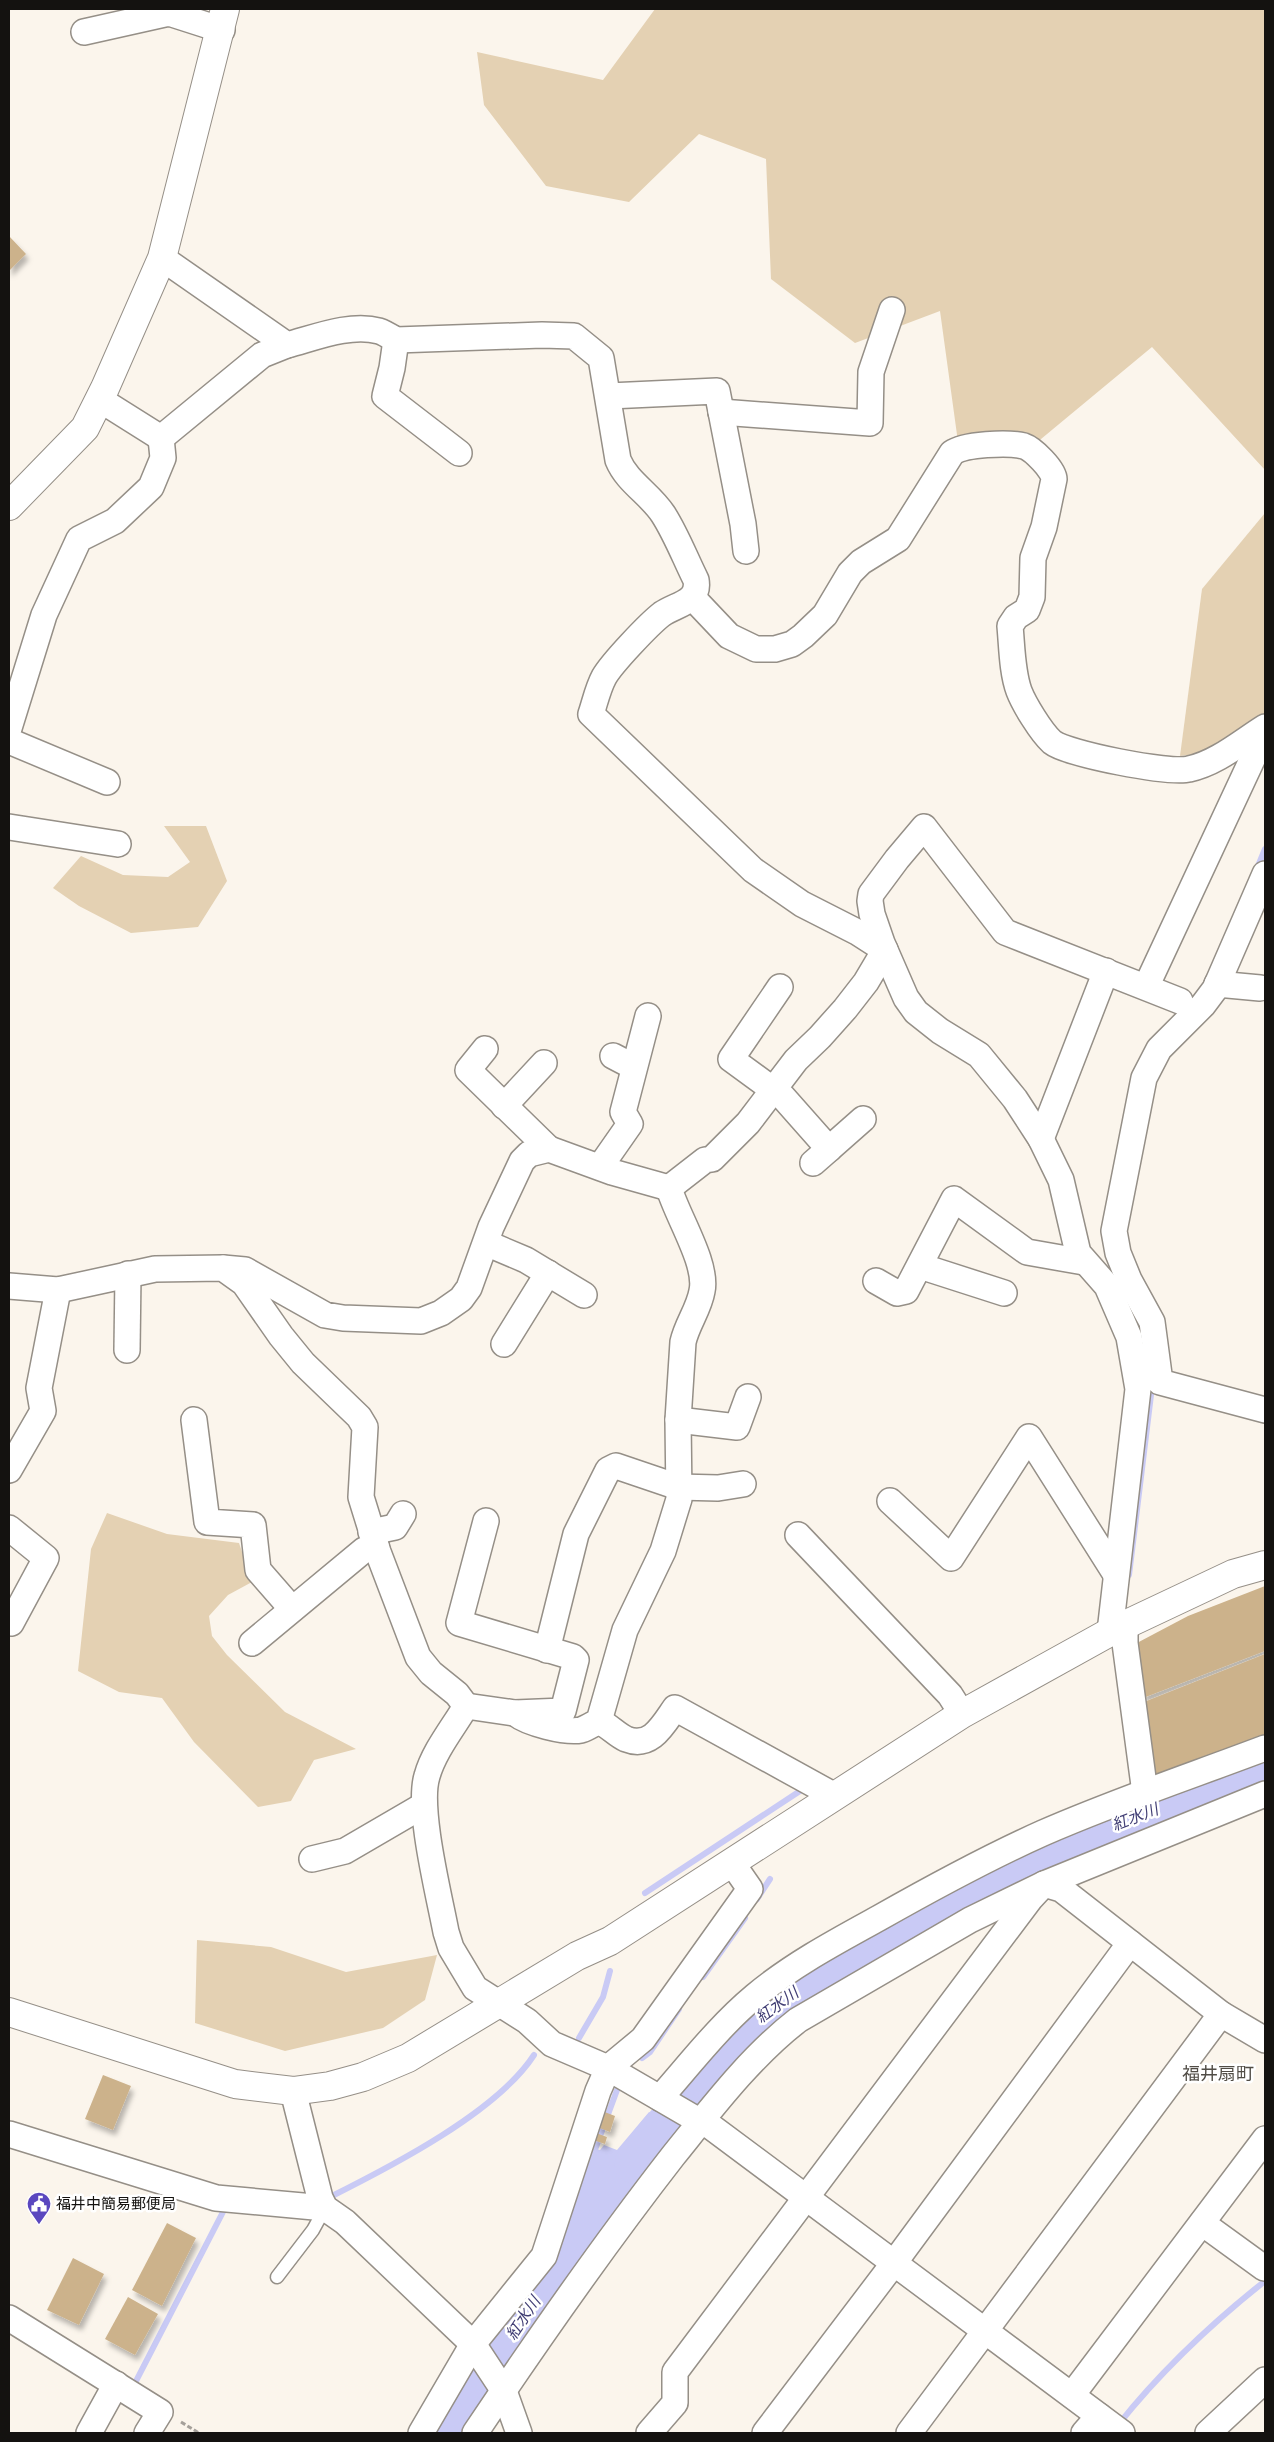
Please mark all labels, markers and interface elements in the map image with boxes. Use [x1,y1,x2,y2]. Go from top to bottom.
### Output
water label: 紅水川 [1109,1798,1163,1835]
water label: 紅水川 [751,1981,804,2028]
district label: 福井扇町 [1182,2062,1254,2086]
public building icon: 福井中簡易郵便局 [26,2191,52,2225]
place label: 福井中簡易郵便局 [56,2194,176,2214]
water label: 紅水川 [501,2291,546,2344]

